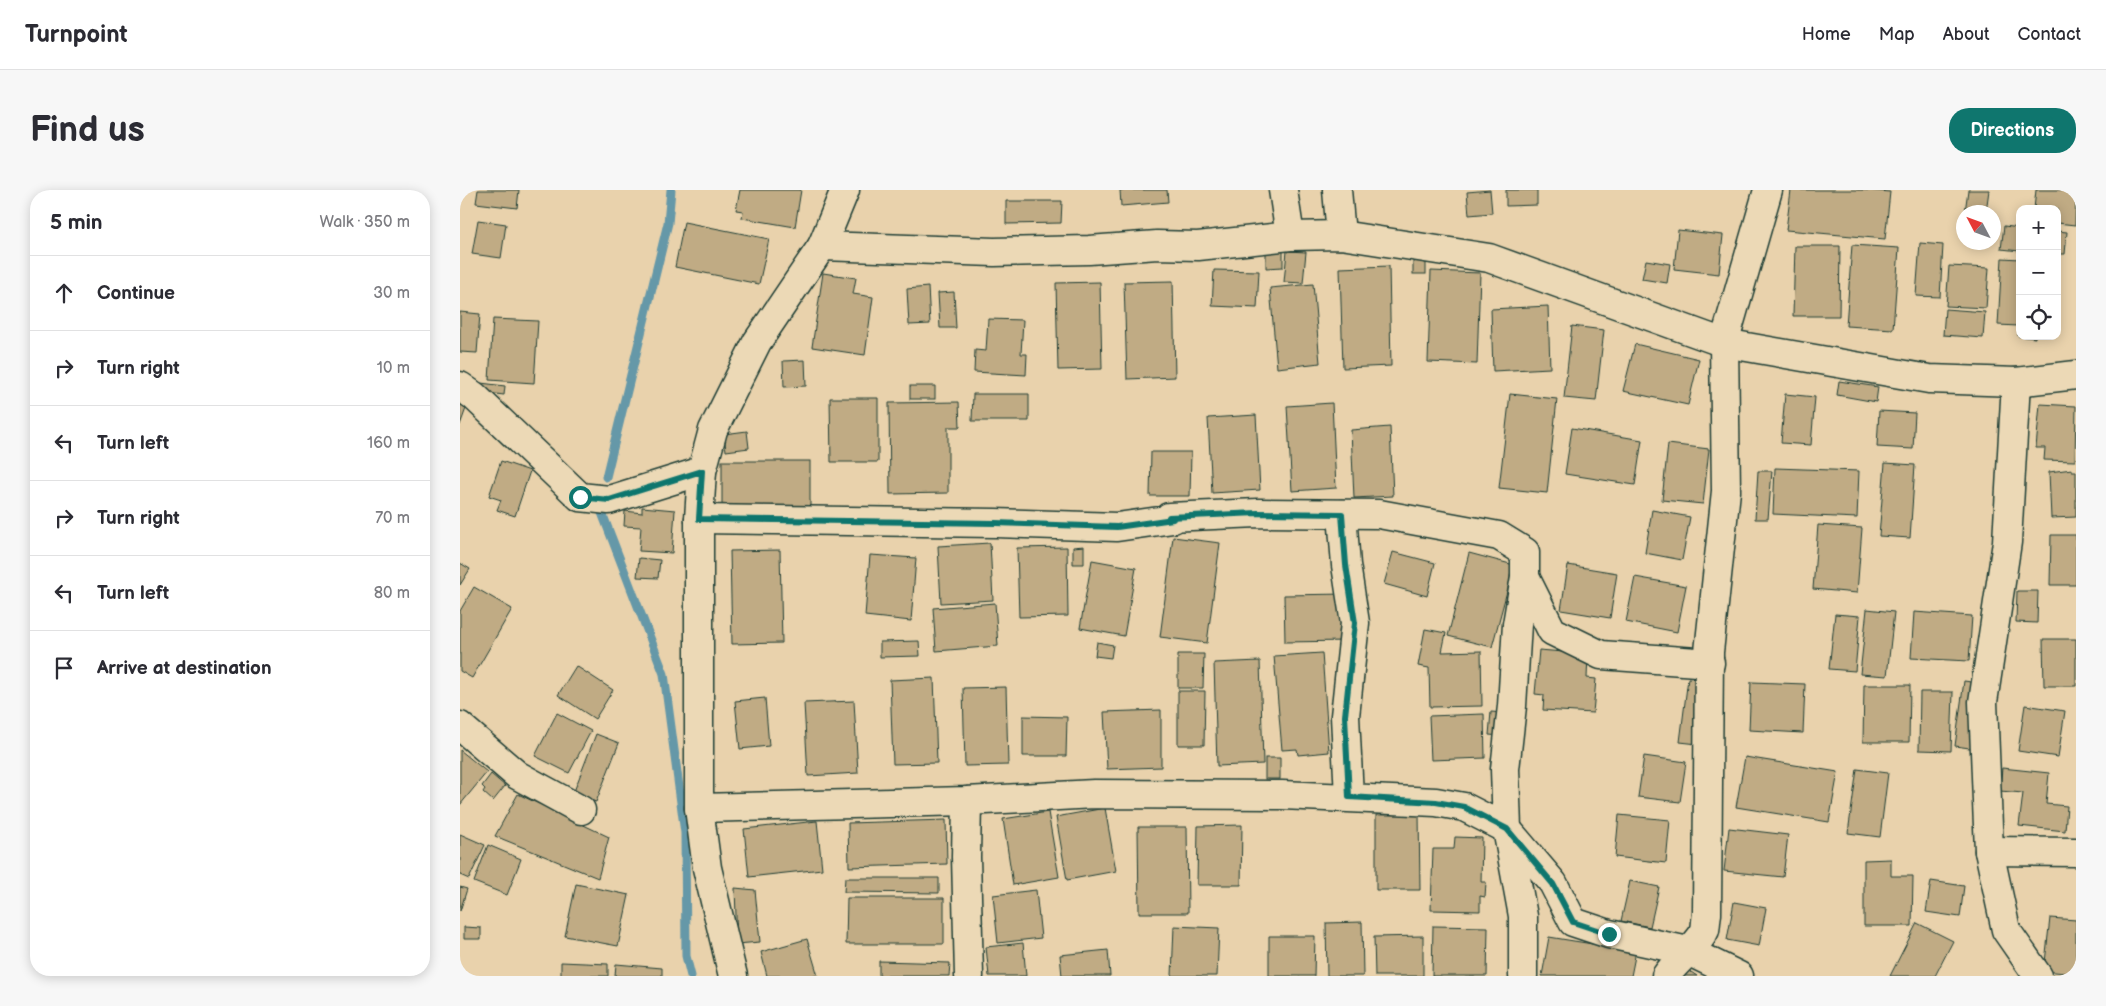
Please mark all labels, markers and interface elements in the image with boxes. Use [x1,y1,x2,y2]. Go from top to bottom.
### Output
text: Turnpoint [25,20,128,49]
text: Home [1802,24,1851,45]
text: Map [1879,24,1915,45]
text: About [1943,24,1990,45]
text: Contact [2018,24,2081,45]
button: Directions [1949,108,2076,153]
text: Find us [30,109,145,152]
north arrow [1956,205,2001,250]
map controls [2016,205,2061,340]
button: + [2016,205,2061,250]
text: 5 min [50,210,103,235]
text: Walk · 350 m [319,213,410,232]
button: − [2016,250,2061,295]
icon: ahead [50,279,78,307]
text: Continue [97,282,175,305]
text: 30 m [373,284,410,303]
button: locate [2016,295,2061,340]
icon: right [50,354,78,382]
text: Turn right [97,357,180,380]
text: 10 m [377,359,410,378]
icon: left [50,429,78,457]
text: Turn left [97,432,169,455]
text: 160 m [367,434,410,453]
route start [569,486,592,509]
icon: right [50,504,78,532]
text: Turn right [97,507,180,530]
text: 70 m [375,509,410,528]
icon: left [50,579,78,607]
text: Turn left [97,582,169,605]
text: 80 m [374,584,410,603]
icon: arrive [50,654,78,682]
text: Arrive at destination [97,657,272,680]
route end [1598,923,1621,946]

